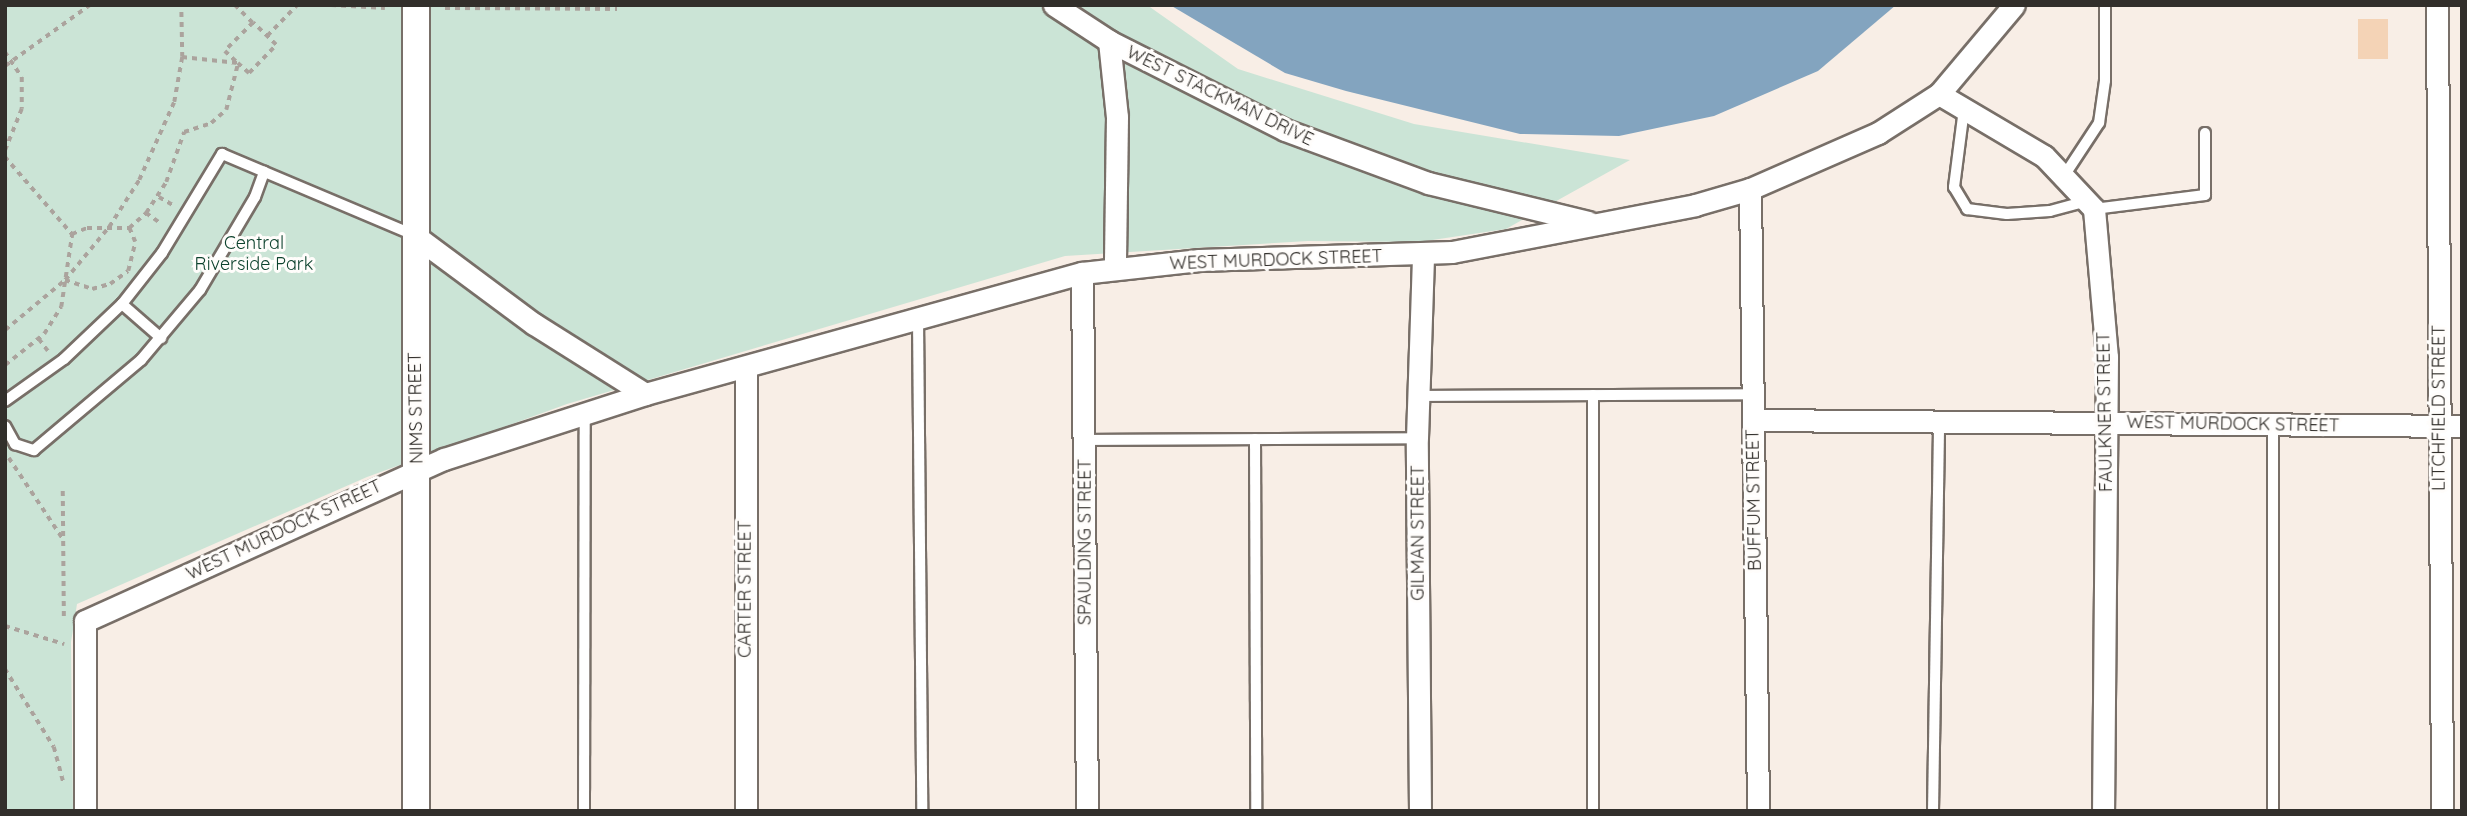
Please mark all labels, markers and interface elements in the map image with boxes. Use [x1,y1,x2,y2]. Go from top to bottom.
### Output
street label: WEST STACKMAN DRIVE [1123,41,1317,151]
park label: Central Riverside Park [195,233,313,276]
street label: WEST MURDOCK STREET [1169,245,1383,275]
street label: LITCHFIELD STREET [2428,325,2450,491]
street label: FAULKNER STREET [2093,332,2117,492]
street label: NIMS STREET [404,352,428,464]
street label: WEST MURDOCK STREET [2126,411,2340,437]
street label: BUFFUM STREET [1742,429,1766,571]
street label: SPAULDING STREET [1074,459,1096,625]
street label: GILMAN STREET [1407,465,1429,601]
street label: WEST MURDOCK STREET [183,475,385,585]
street label: CARTER STREET [734,520,756,658]

